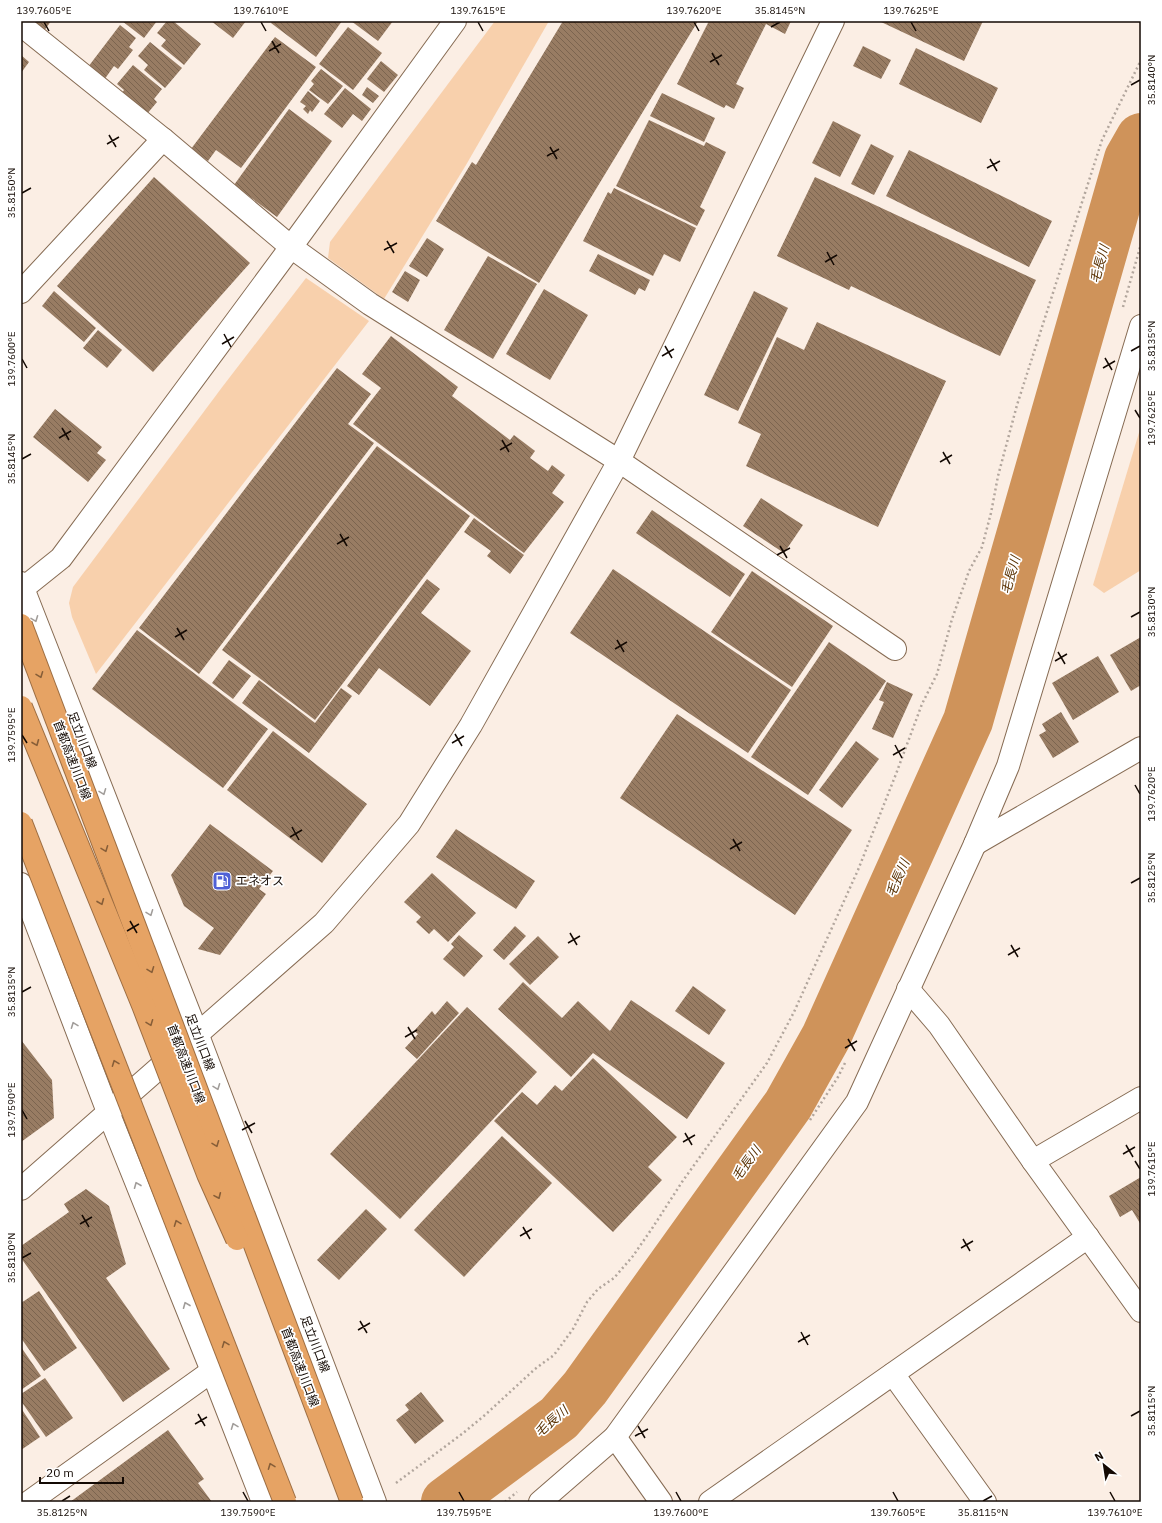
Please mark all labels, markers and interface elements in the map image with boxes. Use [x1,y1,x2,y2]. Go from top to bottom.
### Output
text: 139.7605°E [16,4,72,17]
text: 139.7610°E [233,4,289,17]
text: 139.7615°E [450,4,506,17]
text: 139.7620°E [666,4,722,17]
text: 35.8145°N [755,4,805,17]
text: 139.7625°E [883,4,939,17]
text: 35.8140°N [1145,55,1158,105]
text: 35.8150°N [5,168,18,218]
water label: 毛長川 [1086,241,1114,285]
text: 35.8135°N [1145,321,1158,371]
text: 139.7600°E [5,331,18,387]
text: 139.7625°E [1145,390,1158,446]
text: 35.8145°N [5,434,18,484]
water label: 毛長川 [997,552,1025,596]
text: 35.8130°N [1145,587,1158,637]
one-way arrow [31,615,39,622]
one-way arrow [35,671,43,678]
text: 139.7595°E [5,707,18,763]
street label: 足立川口線 [65,709,100,771]
street label: 首都高速川口線 [50,718,95,802]
one-way arrow [31,739,39,746]
text: 139.7620°E [1145,766,1158,822]
one-way arrow [98,789,106,796]
one-way arrow [101,845,109,852]
text: 35.8125°N [1145,853,1158,903]
water label: 毛長川 [882,855,914,899]
fuel station icon: エネオス [211,870,233,892]
place label: エネオス [236,873,284,888]
one-way arrow [96,898,104,906]
one-way arrow [145,910,153,917]
text: 35.8135°N [5,967,18,1017]
one-way arrow [146,967,154,974]
street label: 足立川口線 [183,1011,218,1073]
one-way arrow [146,1019,154,1026]
one-way arrow [71,1021,79,1028]
street label: 首都高速川口線 [164,1022,209,1106]
one-way arrow [111,1059,119,1066]
text: 139.7590°E [5,1082,18,1138]
one-way arrow [212,1083,220,1090]
one-way arrow [212,1141,220,1148]
water label: 毛長川 [728,1141,766,1184]
text: 139.7615°E [1145,1141,1158,1197]
one-way arrow [134,1181,142,1189]
one-way arrow [213,1191,221,1199]
one-way arrow [174,1220,182,1227]
text: 35.8130°N [5,1233,18,1283]
one-way arrow [183,1302,191,1310]
street label: 足立川口線 [298,1313,333,1375]
street label: 首都高速川口線 [278,1325,323,1409]
one-way arrow [221,1341,229,1348]
text: 35.8115°N [1145,1386,1158,1436]
water label: 毛長川 [531,1401,573,1441]
one-way arrow [230,1423,238,1430]
north arrow [1084,1445,1124,1485]
text: N [1092,1448,1106,1464]
scale bar [40,1459,123,1485]
one-way arrow [268,1462,276,1469]
text: 20 m [46,1465,74,1480]
text: 35.8125°N [37,1506,87,1519]
text: 139.7590°E [220,1506,276,1519]
text: 139.7595°E [436,1506,492,1519]
text: 139.7600°E [653,1506,709,1519]
text: 139.7605°E [870,1506,926,1519]
text: 35.8115°N [958,1506,1008,1519]
text: 139.7610°E [1087,1506,1143,1519]

